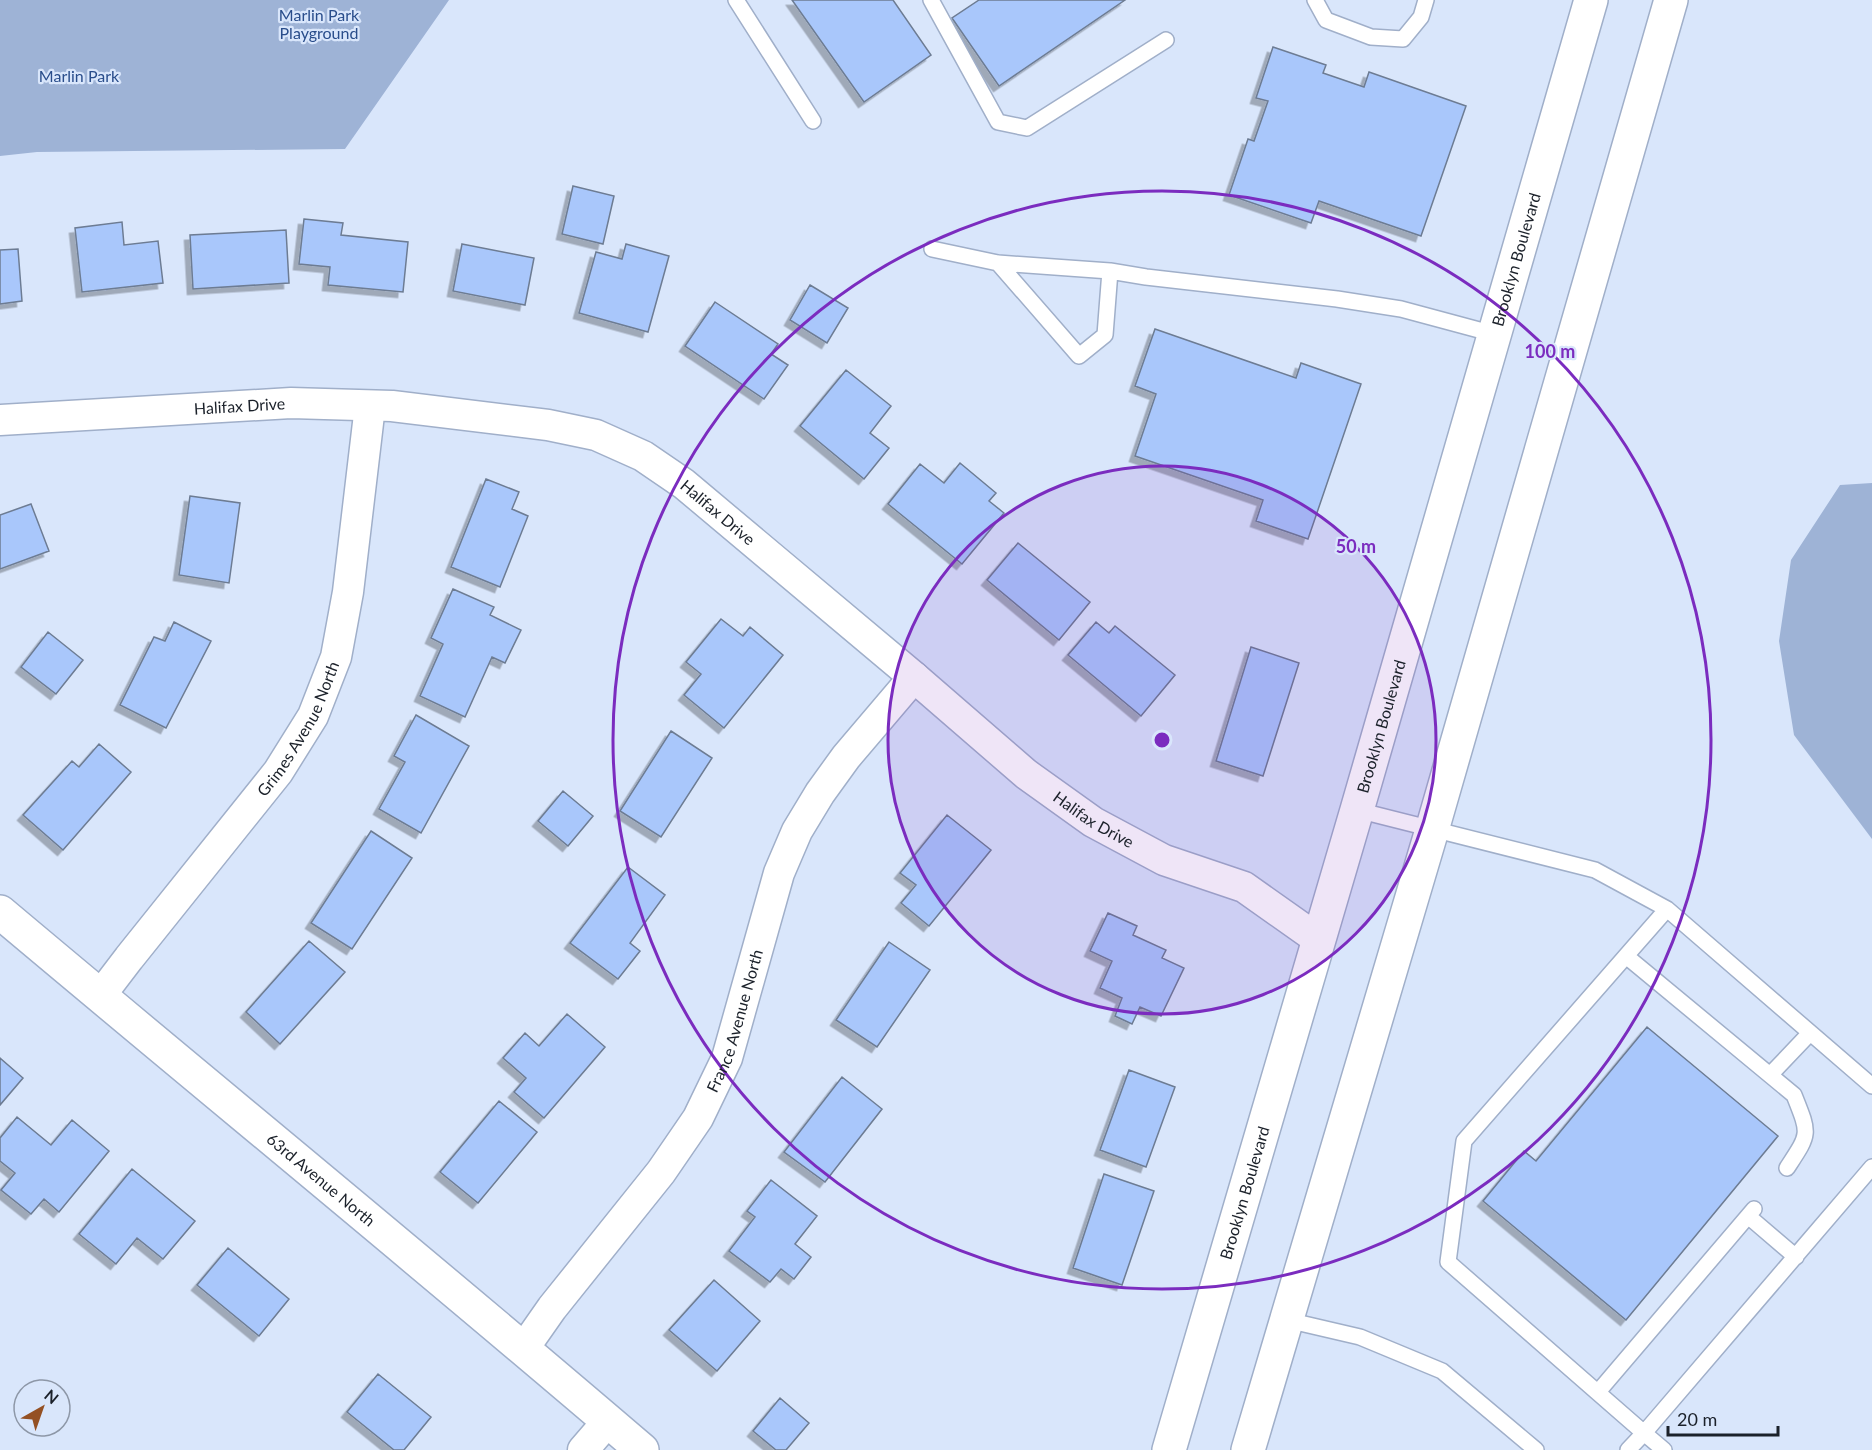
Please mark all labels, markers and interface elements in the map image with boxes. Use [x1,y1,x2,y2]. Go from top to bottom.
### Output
park label: Marlin Park Playground [279,5,360,42]
park label: Marlin Park [39,66,120,85]
street label: Brooklyn Boulevard [1487,191,1544,328]
text: 100 m [1525,340,1575,362]
street label: Halifax Drive [193,393,286,418]
street label: Halifax Drive [677,475,759,549]
text: 50 m [1336,535,1376,557]
street label: Brooklyn Boulevard [1352,657,1409,795]
street label: Grimes Avenue North [253,658,342,800]
centre of rings [1152,730,1172,750]
street label: Halifax Drive [1050,787,1137,851]
street label: France Avenue North [702,947,766,1095]
street label: Brooklyn Boulevard [1216,1124,1273,1262]
street label: 63rd Avenue North [263,1129,379,1230]
north arrow [12,1378,72,1438]
text: N [41,1385,63,1407]
scale bar [1668,1399,1778,1437]
text: 20 m [1677,1408,1717,1430]

